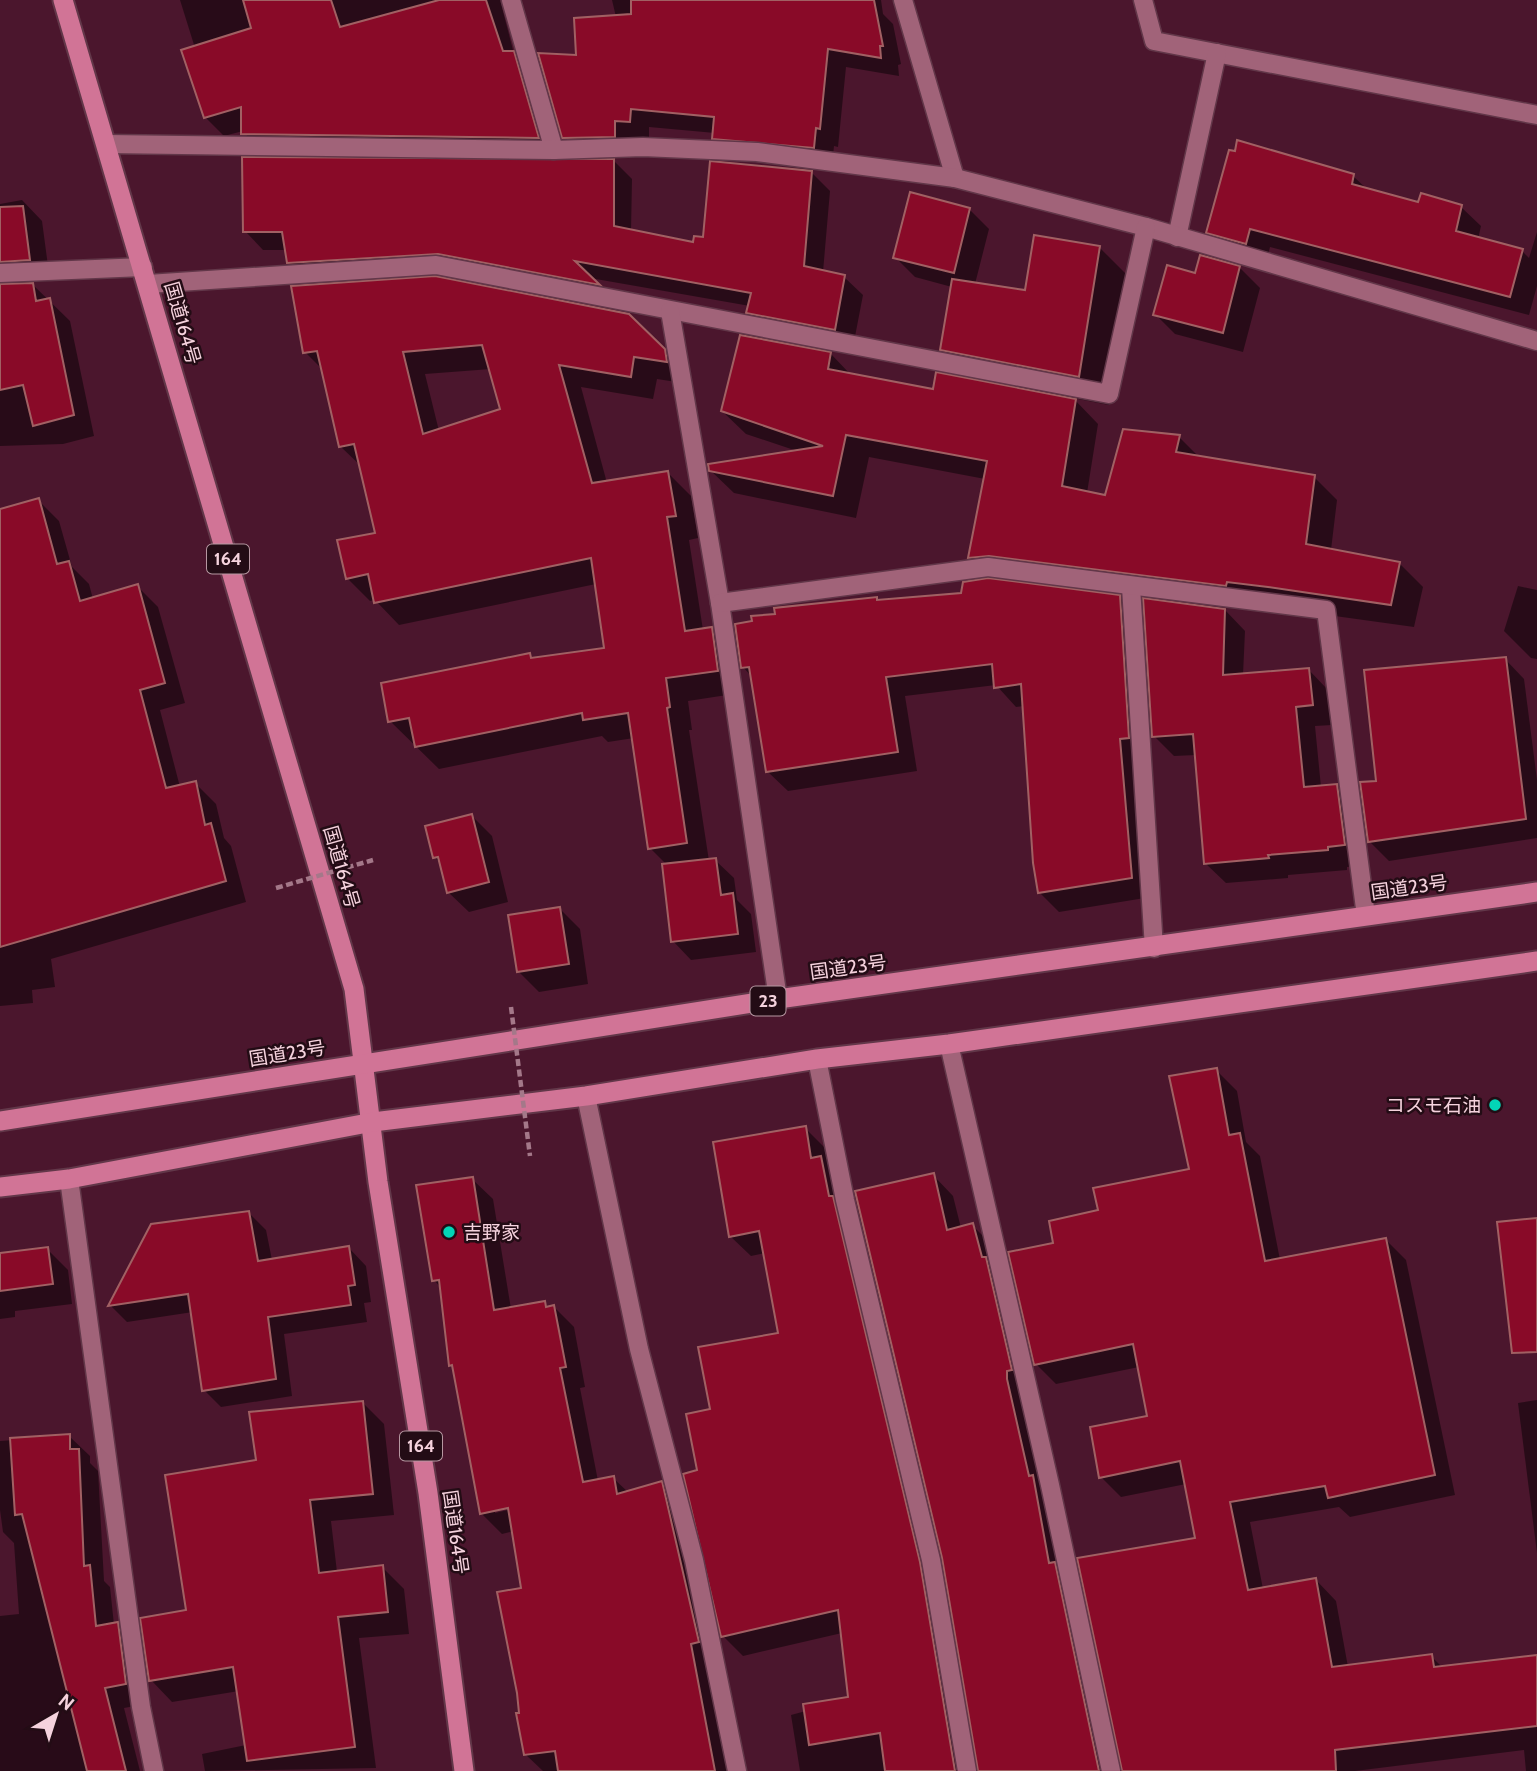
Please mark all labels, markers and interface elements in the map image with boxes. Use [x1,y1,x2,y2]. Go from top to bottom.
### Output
street label: 国道164号 [160,279,205,367]
road number: 164 [207,544,249,574]
street label: 国道164号 [319,823,364,911]
street label: 国道23号 [1369,871,1449,904]
street label: 国道23号 [808,951,888,984]
road number: 23 [750,986,786,1016]
street label: 国道23号 [247,1036,327,1071]
place label: コスモ石油 [1386,1094,1481,1117]
marker: コスモ石油 [1487,1097,1503,1113]
place label: 吉野家 [463,1221,520,1244]
marker: 吉野家 [441,1224,457,1240]
road number: 164 [400,1432,442,1461]
street label: 国道164号 [438,1488,473,1576]
north arrow [21,1680,91,1750]
text: N [54,1689,79,1715]

